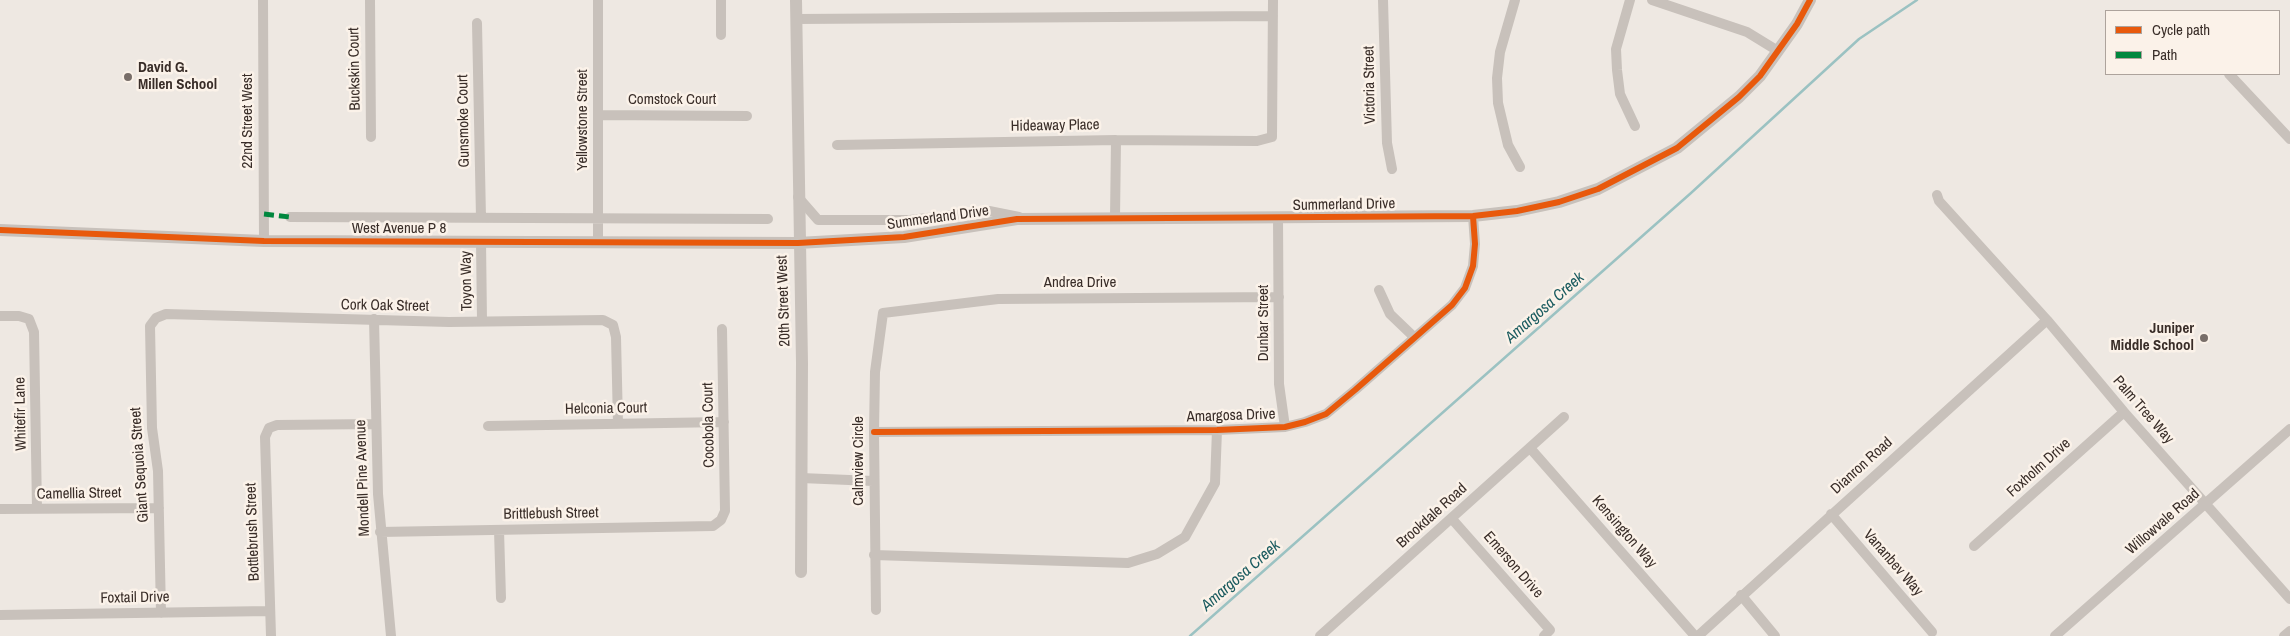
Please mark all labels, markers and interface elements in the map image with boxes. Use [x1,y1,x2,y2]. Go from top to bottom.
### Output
legend [2105,10,2280,75]
text: Cycle path [2152,19,2210,40]
street label: Buckskin Court [345,27,365,111]
text: Path [2152,44,2177,65]
street label: Victoria Street [1360,46,1380,124]
place label: David G. Millen School [138,59,217,94]
street label: Yellowstone Street [574,69,592,171]
marker: David G. Millen School [122,71,134,83]
street label: 22nd Street West [239,74,257,168]
street label: Gunsmoke Court [454,74,474,168]
street label: Comstock Court [628,91,716,109]
street label: Hideaway Place [1010,116,1100,136]
street label: Summerland Drive [1293,195,1395,215]
street label: Summerland Drive [886,202,990,234]
street label: West Avenue P 8 [352,220,446,238]
street label: Toyon Way [457,251,477,311]
street label: 20th Street West [773,255,795,347]
water label: Amargosa Creek [1502,268,1588,348]
street label: Andrea Drive [1044,274,1116,292]
street label: Dunbar Street [1255,285,1273,361]
street label: Cork Oak Street [341,296,429,316]
place label: Juniper Middle School [2111,320,2194,355]
marker: Juniper Middle School [2198,332,2210,344]
street label: Palm Tree Way [2109,372,2177,448]
street label: Whitefir Lane [11,377,31,451]
street label: Cocobola Court [699,382,719,468]
street label: Helconia Court [565,399,647,419]
street label: Amargosa Drive [1186,405,1276,427]
street label: Giant Sequoia Street [127,407,153,523]
street label: Calmview Circle [850,416,868,506]
street label: Mondell Pine Avenue [352,419,374,537]
street label: Dianron Road [1828,434,1896,498]
street label: Foxholm Drive [2003,435,2075,501]
street label: Brookdale Road [1393,480,1471,552]
street label: Bottlebrush Street [242,482,264,582]
street label: Camellia Street [36,484,122,504]
street label: Willowvale Road [2123,485,2203,559]
street label: Kensington Way [1588,492,1660,572]
street label: Brittlebush Street [503,504,599,524]
street label: Vananbev Way [1859,526,1927,600]
street label: Emerson Drive [1479,528,1547,602]
water label: Amargosa Creek [1198,536,1284,616]
street label: Foxtail Drive [100,588,170,608]

